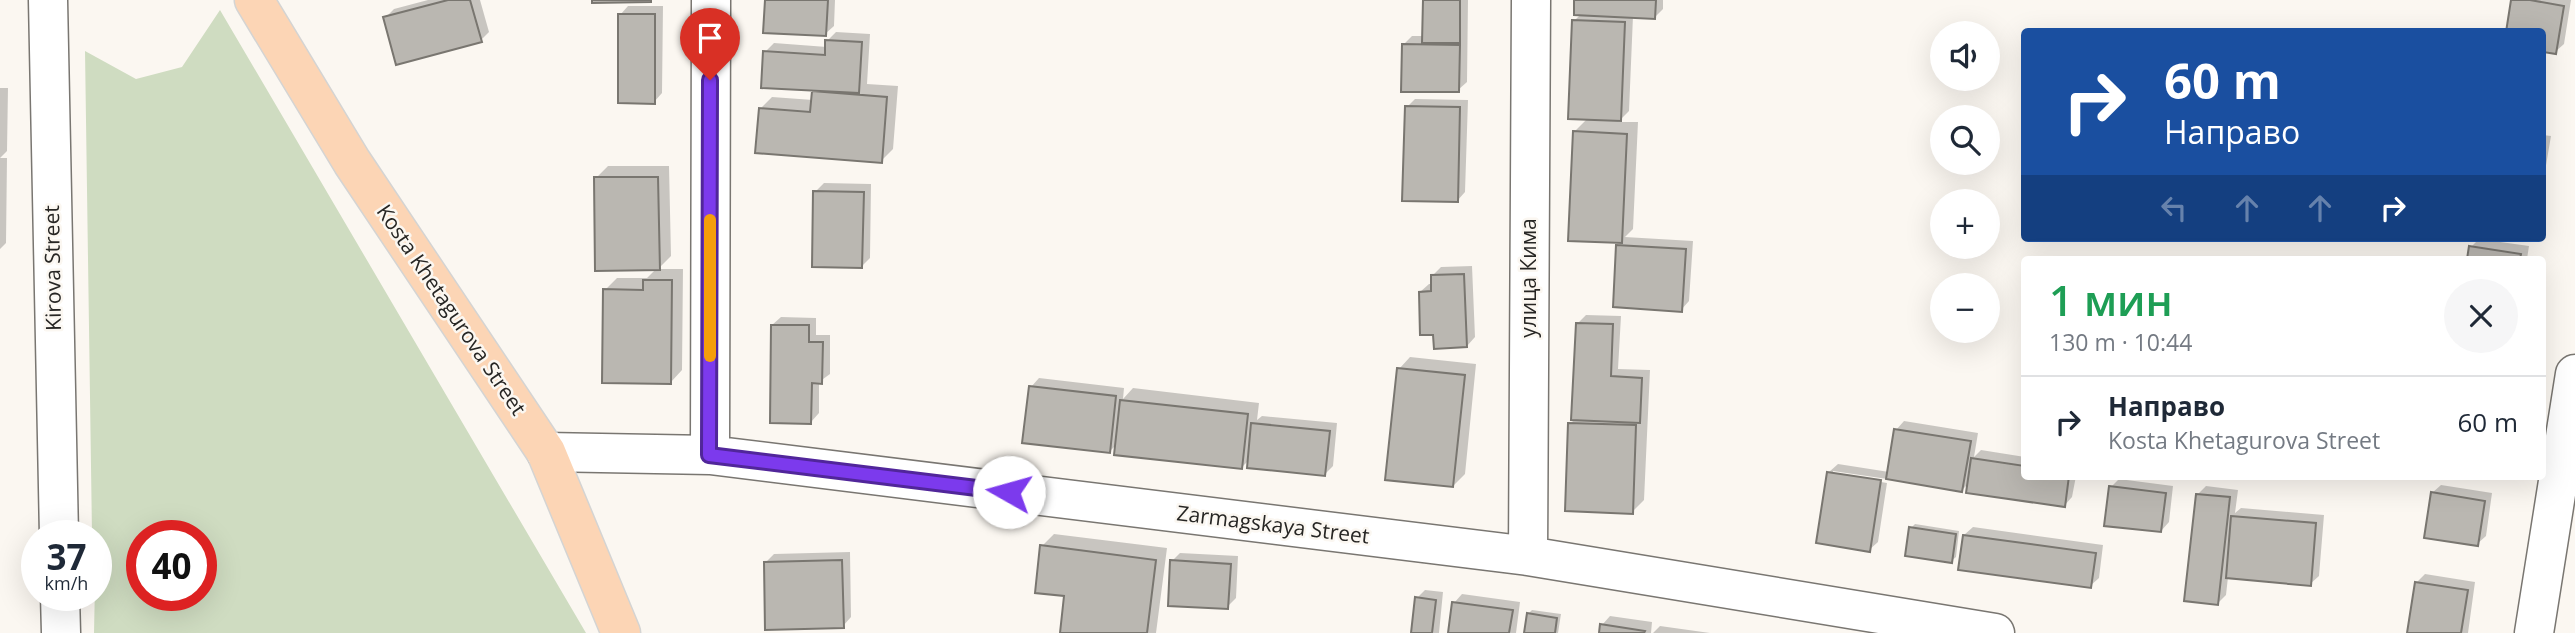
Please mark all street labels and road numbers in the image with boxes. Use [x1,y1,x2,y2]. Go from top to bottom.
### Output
street label: Kosta Khetagurova Street [371,199,533,420]
street label: Kirova Street [37,205,67,331]
street label: улица Кима [1514,218,1542,338]
street label: Zarmagskaya Street [1175,498,1371,550]

